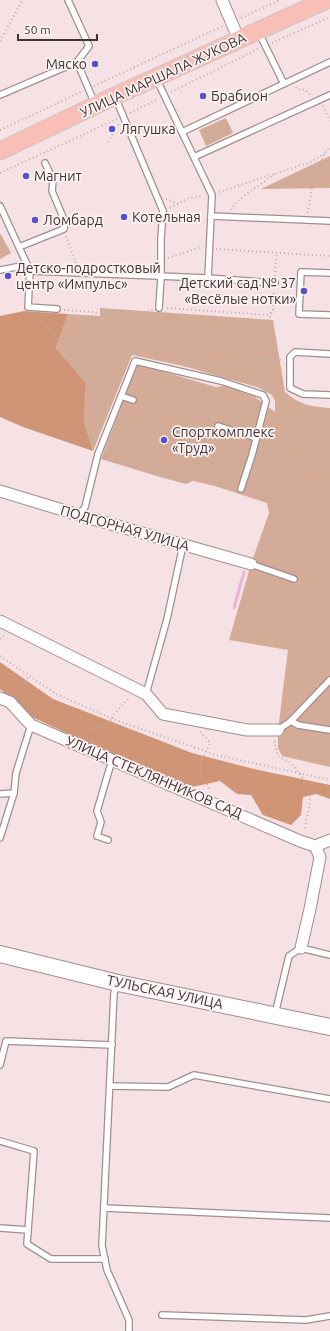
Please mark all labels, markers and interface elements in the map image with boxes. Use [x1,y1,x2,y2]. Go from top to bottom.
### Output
scale bar [18,16,97,42]
text: 50 m [24,23,51,36]
street label: УЛИЦА МАРШАЛА ЖУКОВА [77,29,249,121]
place label: Мяско [46,56,87,72]
marker: Мяско [90,59,100,69]
place label: Брабион [211,88,268,104]
marker: Брабион [198,91,208,101]
place label: Лягушка [120,121,176,137]
marker: Лягушка [107,124,117,134]
place label: Магнит [34,168,82,184]
marker: Магнит [21,171,31,181]
place label: Котельная [132,209,201,225]
place label: Ломбард [43,212,103,228]
marker: Котельная [119,212,129,222]
marker: Ломбард [30,215,40,225]
place label: Детско-подростковый центр «Импульс» [16,260,161,292]
marker: Детско-подростковый центр «Импульс» [3,271,13,281]
place label: Детский сад № 37 «Весёлые нотки» [179,275,296,307]
marker: Детский сад № 37 «Весёлые нотки» [299,286,309,296]
place label: Спорткомплекс «Труд» [172,424,274,456]
marker: Спорткомплекс «Труд» [159,435,169,445]
street label: ПОДГОРНАЯ УЛИЦА [59,502,191,554]
street label: УЛИЦА СТЕКЛЯННИКОВ САД [64,733,245,822]
street label: ТУЛЬСКАЯ УЛИЦА [105,972,225,1012]

